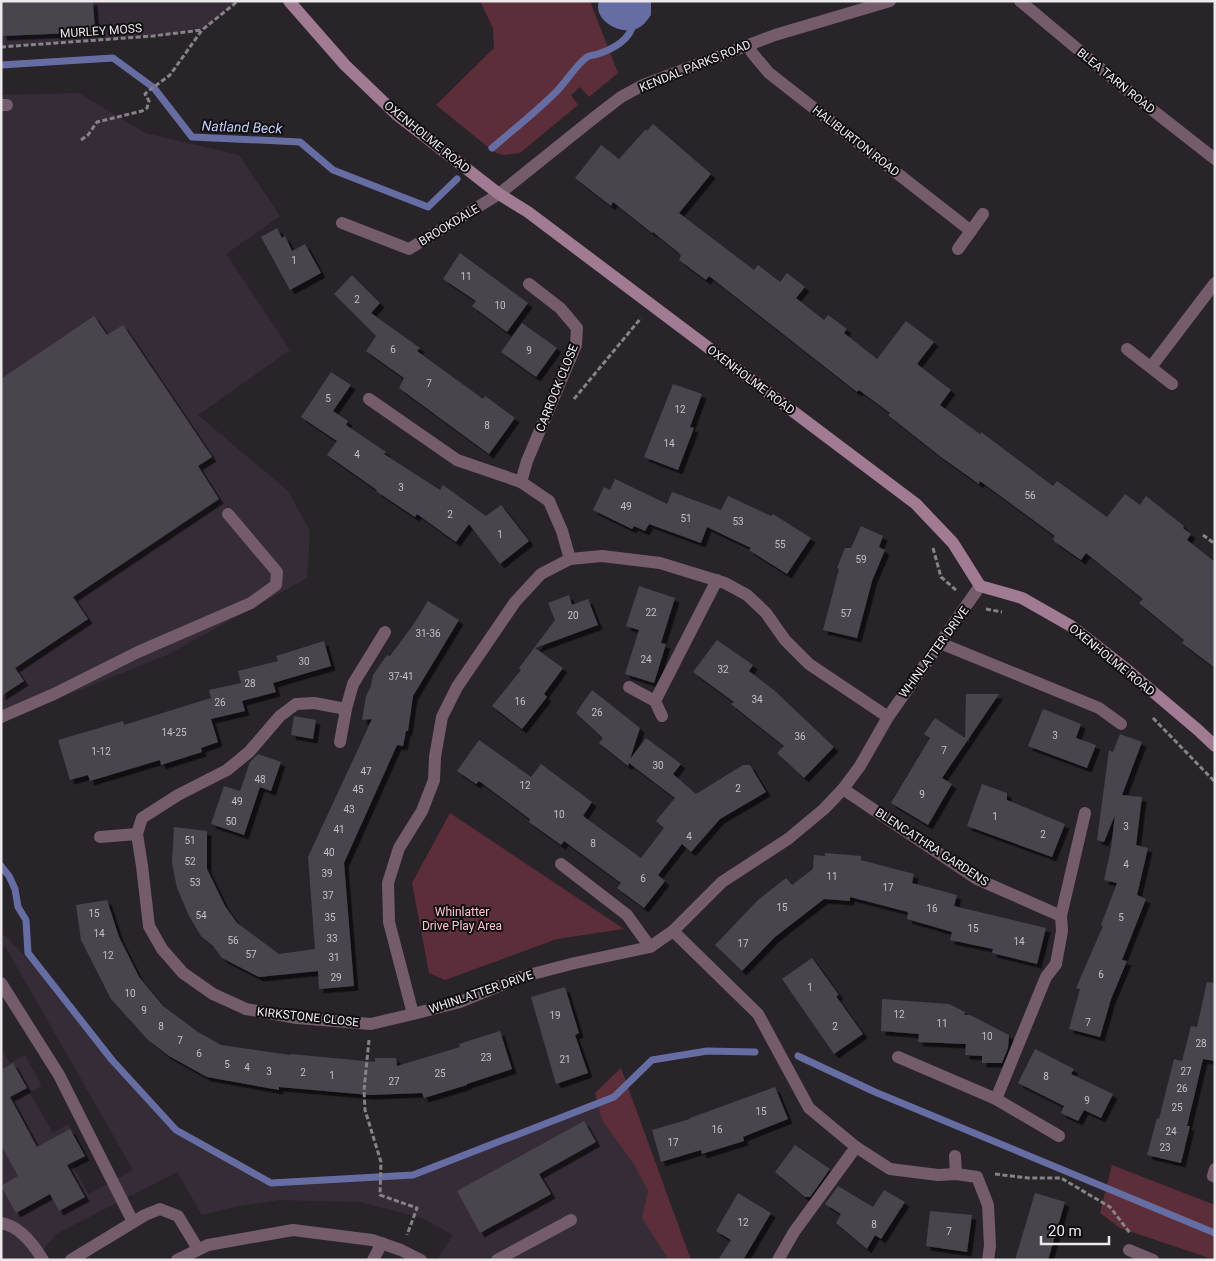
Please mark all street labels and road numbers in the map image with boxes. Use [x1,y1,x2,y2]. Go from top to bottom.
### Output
street label: MURLEY MOSS [60,21,142,41]
street label: KENDAL PARKS ROAD [637,37,753,95]
street label: BLEA TARN ROAD [1074,45,1158,117]
street label: OXENHOLME ROAD [381,98,473,176]
street label: HALIBURTON ROAD [810,103,902,179]
street label: BROOKDALE [416,201,482,248]
street label: CARROCK CLOSE [533,342,581,434]
street label: OXENHOLME ROAD [705,343,798,418]
street label: WHINLATTER DRIVE [896,604,972,700]
street label: OXENHOLME ROAD [1066,621,1158,699]
street label: BLENCATHRA GARDENS [873,805,991,889]
street label: WHINLATTER DRIVE [427,968,535,1016]
street label: KIRKSTONE CLOSE [256,1005,360,1029]

